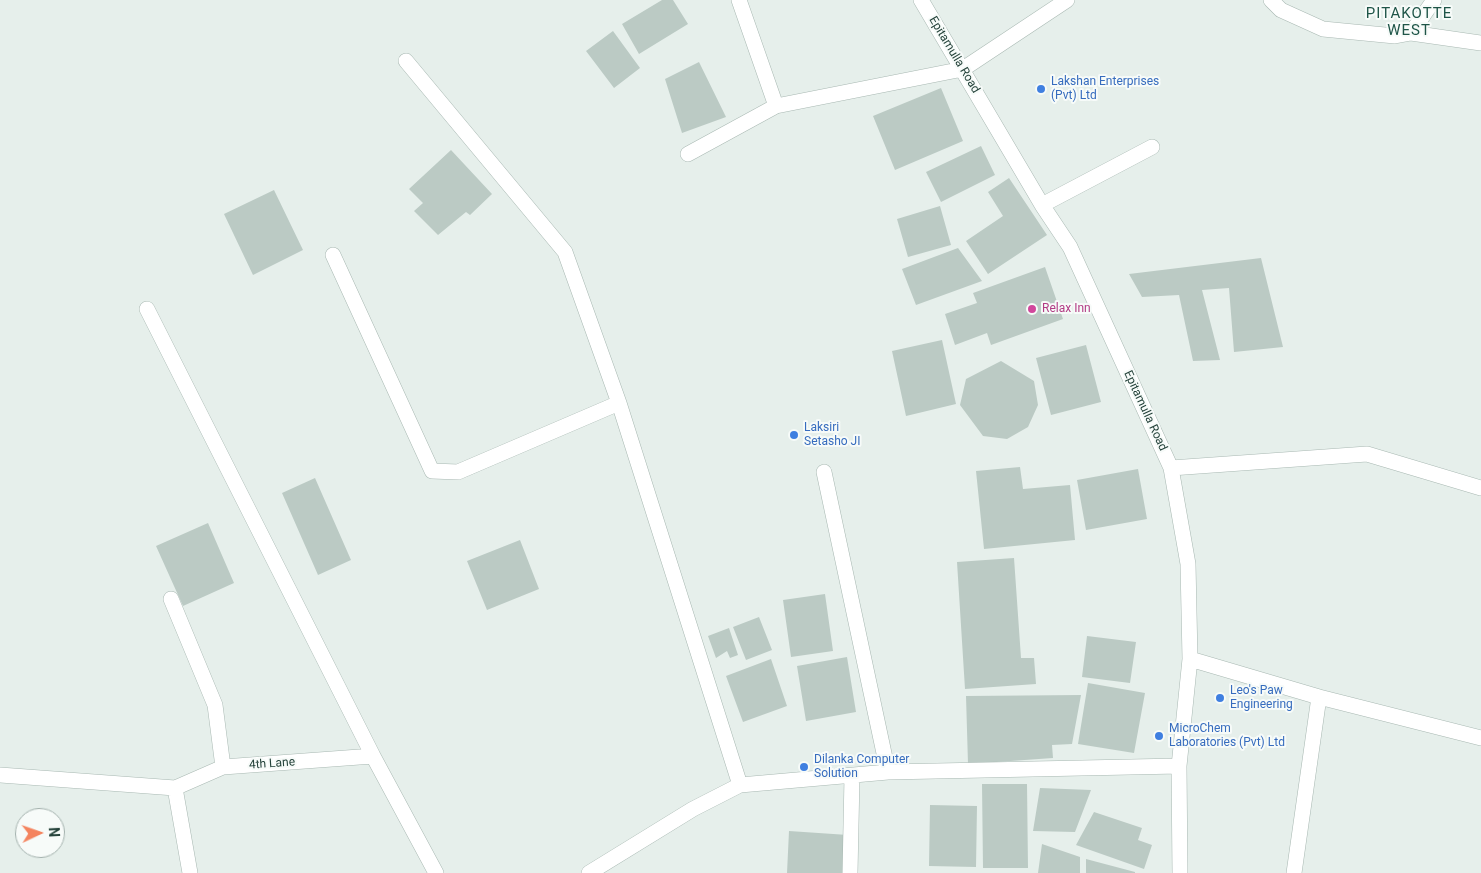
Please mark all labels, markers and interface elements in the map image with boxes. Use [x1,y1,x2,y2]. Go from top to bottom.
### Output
district label: PITAKOTTE WEST [1365,5,1453,40]
street label: Epitamulla Road [925,14,983,96]
place label: Lakshan Enterprises (Pvt) Ltd [1051,75,1159,103]
marker: Lakshan Enterprises (Pvt) Ltd [1035,83,1047,95]
place label: Relax Inn [1042,302,1091,316]
marker: Relax Inn [1026,303,1038,315]
street label: Epitamulla Road [1120,369,1170,453]
place label: Laksiri Setasho JI [804,421,860,449]
marker: Laksiri Setasho JI [788,429,800,441]
place label: Leo's Paw Engineering [1230,684,1293,712]
marker: Leo's Paw Engineering [1214,692,1226,704]
place label: MicroChem Laboratories (Pvt) Ltd [1169,722,1285,750]
marker: MicroChem Laboratories (Pvt) Ltd [1153,730,1165,742]
place label: Dilanka Computer Solution [814,753,909,781]
street label: 4th Lane [248,755,296,773]
marker: Dilanka Computer Solution [798,761,810,773]
north arrow [15,808,65,858]
text: N [46,827,62,838]

